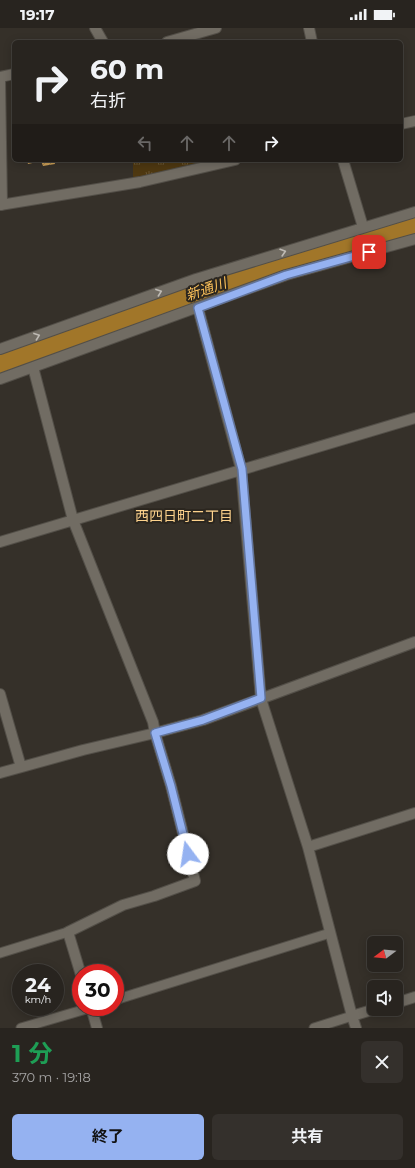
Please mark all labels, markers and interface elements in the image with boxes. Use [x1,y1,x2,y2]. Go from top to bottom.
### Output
text: 19:17 [20,5,55,24]
text: 60 m [90,52,164,86]
icon: right [24,56,76,108]
text: 右折 [90,90,126,112]
icon: left [134,132,156,154]
icon: ahead [176,132,198,154]
icon: ahead [218,132,240,154]
icon: right [260,132,282,154]
pin [352,235,386,269]
icon: arrive [358,241,380,263]
one-way arrow [279,248,286,257]
water label: 新通川 [183,273,231,304]
one-way arrow [155,288,162,296]
one-way arrow [33,332,40,340]
district label: 西四日町二丁目 [135,507,233,525]
position arrow [167,833,209,875]
north arrow [367,936,403,972]
map controls [367,936,403,1016]
speed limit sign: 30 [72,964,124,1016]
text: 24 [25,973,51,997]
button: sound [367,980,403,1016]
text: km/h [25,993,51,1006]
text: 1 分 [12,1039,52,1068]
button: close [361,1041,403,1083]
text: 370 m · 19:18 [12,1069,91,1085]
button: 終了 [12,1114,204,1160]
button: 共有 [212,1114,403,1160]

